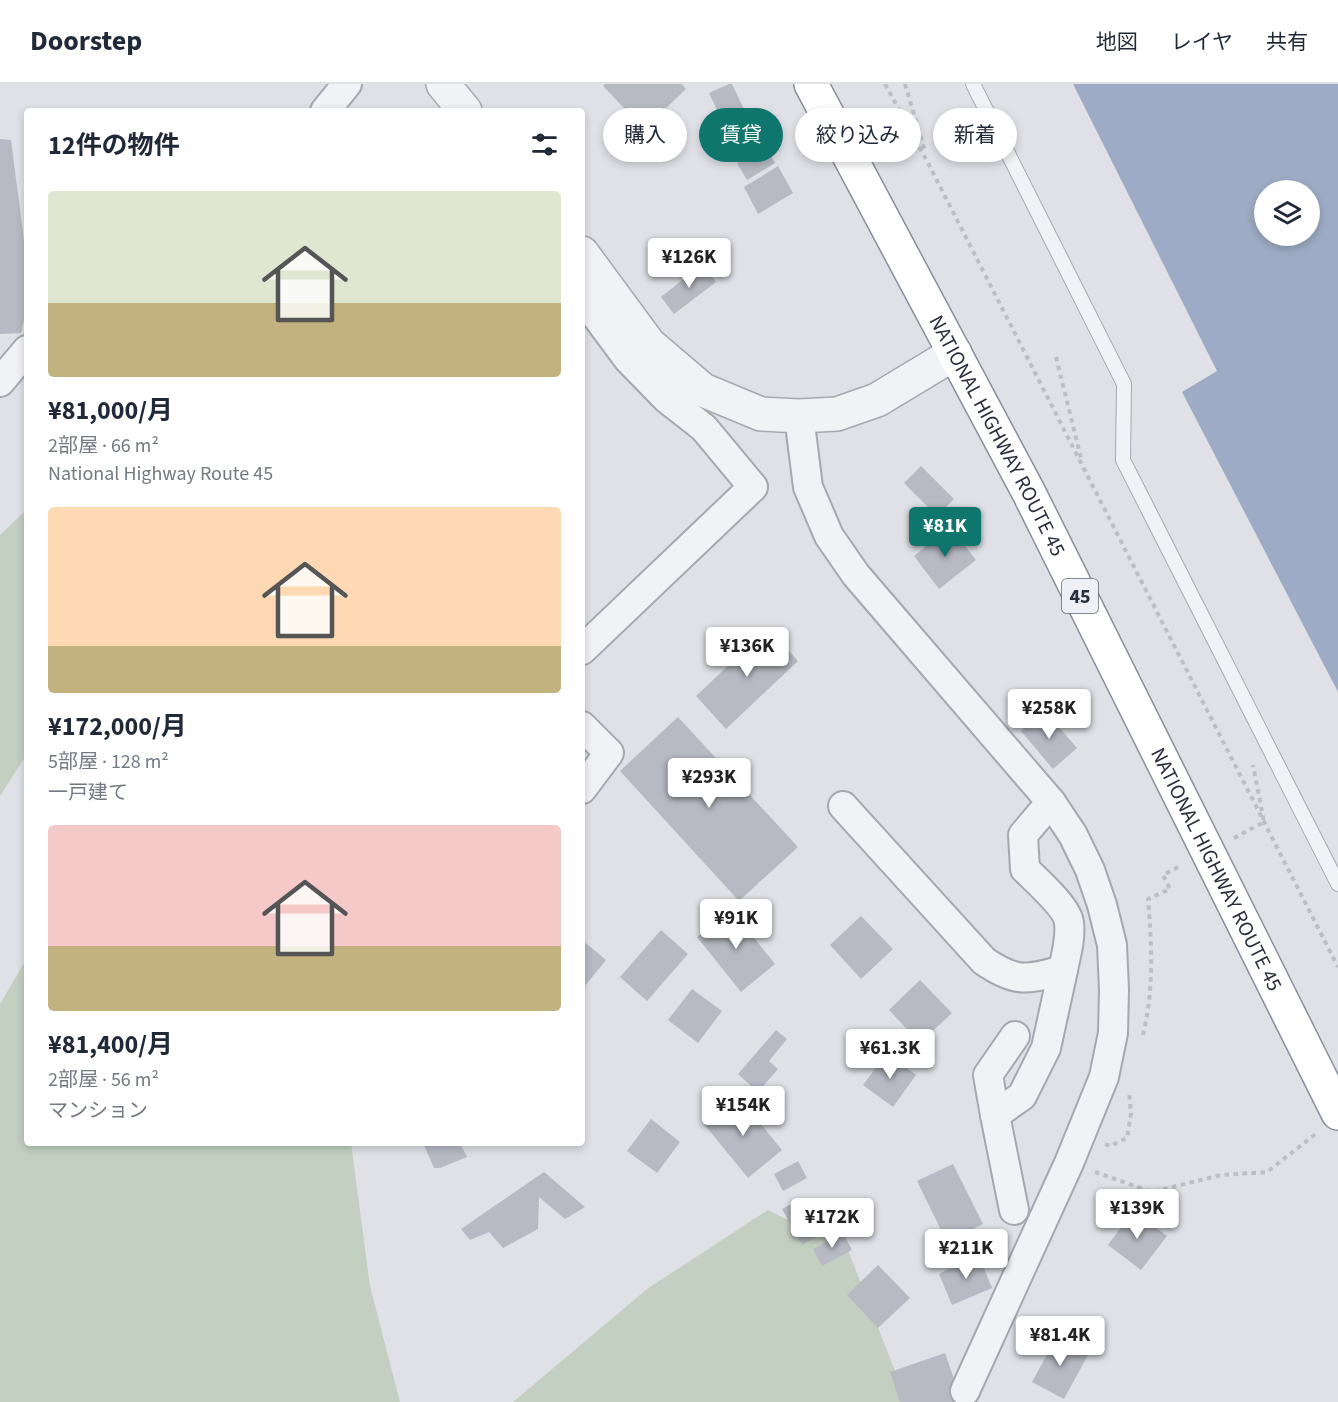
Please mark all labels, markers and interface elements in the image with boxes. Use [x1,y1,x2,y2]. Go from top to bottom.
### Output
text: Doorstep [30,21,142,61]
text: 地図 [1096,27,1138,57]
text: レイヤ [1171,27,1233,57]
text: 共有 [1266,27,1308,57]
chip: 購入 [603,108,687,162]
chip: 賃貸 [699,108,783,162]
chip: 絞り込み [795,108,921,162]
chip: 新着 [933,108,1017,162]
text: 12件の物件 [48,127,179,164]
icon: filters [528,128,561,161]
map controls [1254,180,1320,246]
button: layers [1254,180,1320,246]
icon: home [251,230,359,338]
pin: ¥126K [647,238,731,289]
text: ¥126K [662,243,716,271]
street label: NATIONAL HIGHWAY ROUTE 45 [922,310,1073,561]
text: ¥81,000/月 [48,392,173,429]
text: 2部屋 · 66 m² [48,432,159,460]
text: National Highway Route 45 [48,460,273,488]
pin: ¥81K [909,507,981,558]
text: ¥81K [923,512,967,540]
icon: home [251,546,359,654]
road number: 45 [1062,579,1098,613]
pin: ¥136K [705,627,789,678]
text: ¥136K [720,632,774,660]
pin: ¥258K [1007,689,1091,740]
text: ¥258K [1022,694,1076,722]
text: ¥172,000/月 [48,708,187,745]
street label: NATIONAL HIGHWAY ROUTE 45 [1143,742,1290,996]
text: 5部屋 · 128 m² [48,748,169,776]
pin: ¥293K [667,758,751,809]
text: ¥293K [682,763,736,791]
text: 一戸建て [48,779,128,807]
icon: home [251,864,359,972]
pin: ¥91K [700,899,772,950]
text: ¥91K [714,904,758,932]
text: ¥81,400/月 [48,1026,173,1063]
pin: ¥61.3K [841,1029,939,1080]
text: ¥61.3K [860,1034,920,1062]
text: 2部屋 · 56 m² [48,1066,159,1094]
pin: ¥154K [701,1086,785,1137]
text: ¥154K [716,1091,770,1119]
text: マンション [48,1097,148,1125]
pin: ¥139K [1095,1189,1179,1240]
text: ¥139K [1110,1194,1164,1222]
pin: ¥172K [790,1198,874,1249]
text: ¥172K [805,1203,859,1231]
pin: ¥211K [924,1229,1008,1280]
text: ¥211K [939,1234,993,1262]
pin: ¥81.4K [1011,1316,1109,1367]
text: ¥81.4K [1030,1321,1090,1349]

